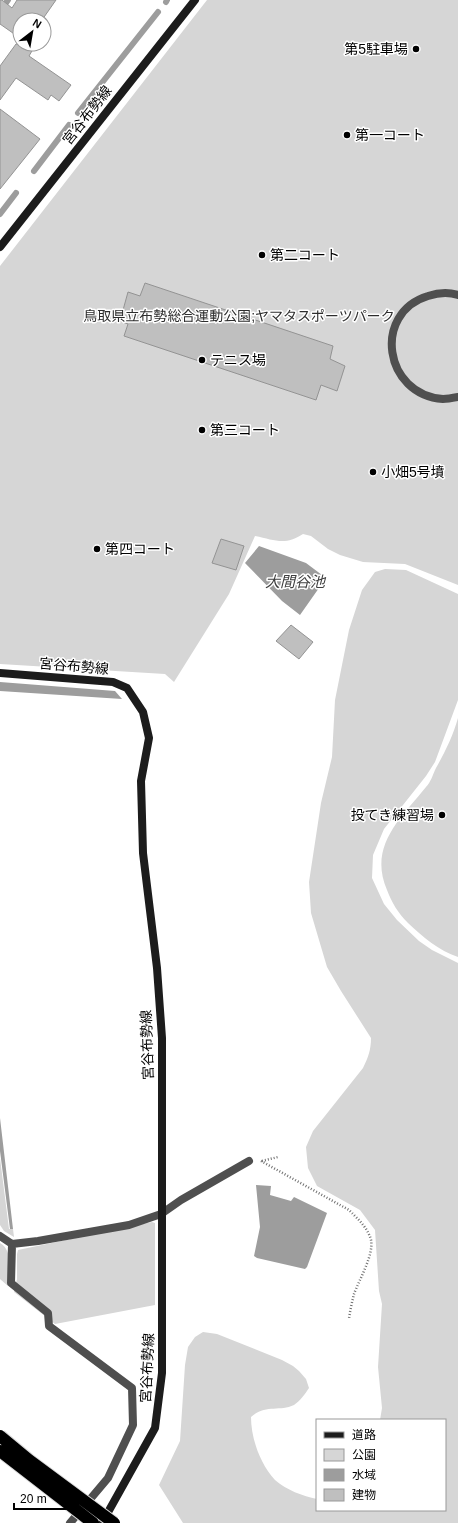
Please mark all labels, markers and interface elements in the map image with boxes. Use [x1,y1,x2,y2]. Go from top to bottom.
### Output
north arrow [12,12,52,52]
text: N [31,16,44,31]
place label: 第5駐車場 [344,41,408,57]
marker: 第5駐車場 [411,44,421,54]
street label: 宮谷布勢線 [59,82,115,148]
place label: 第一コート [355,127,425,143]
marker: 第一コート [342,130,352,140]
place label: 第二コート [270,247,340,263]
marker: 第二コート [257,250,267,260]
park label: 鳥取県立布勢総合運動公園;ヤマタスポーツパーク [83,308,395,324]
place label: テニス場 [210,352,266,368]
marker: テニス場 [197,355,207,365]
place label: 第三コート [210,422,280,438]
marker: 第三コート [197,425,207,435]
place label: 小畑5号墳 [381,464,445,480]
marker: 小畑5号墳 [368,467,378,477]
place label: 第四コート [105,541,175,557]
marker: 第四コート [92,544,102,554]
water label: 大間谷池 [265,573,327,590]
street label: 宮谷布勢線 [38,655,110,677]
place label: 投てき練習場 [350,807,434,823]
marker: 投てき練習場 [437,810,447,820]
street label: 宮谷布勢線 [138,1010,156,1080]
street label: 宮谷布勢線 [137,1333,157,1403]
legend [316,1419,446,1511]
text: 道路 [352,1428,376,1442]
text: 公園 [352,1448,376,1462]
text: 水域 [352,1468,376,1482]
scale bar [14,1485,72,1511]
text: 建物 [352,1488,376,1502]
text: 20 m [20,1492,47,1506]

